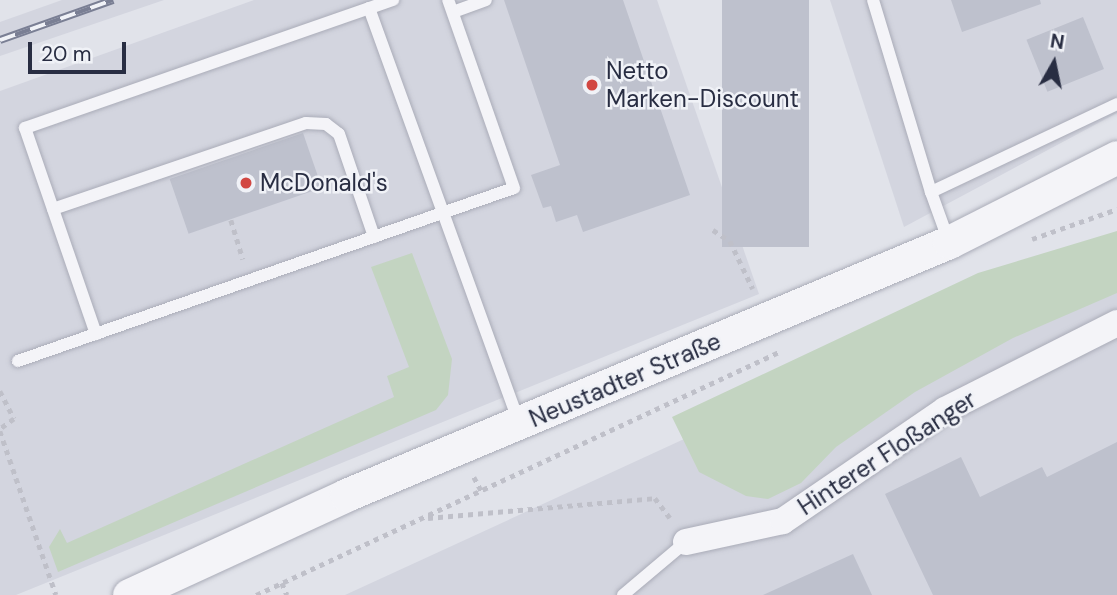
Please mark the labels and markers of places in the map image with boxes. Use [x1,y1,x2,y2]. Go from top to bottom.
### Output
place label: Netto Marken-Discount [606,57,799,113]
marker: Netto Marken-Discount [584,77,600,93]
place label: McDonald's [260,169,388,197]
marker: McDonald's [238,175,254,191]

